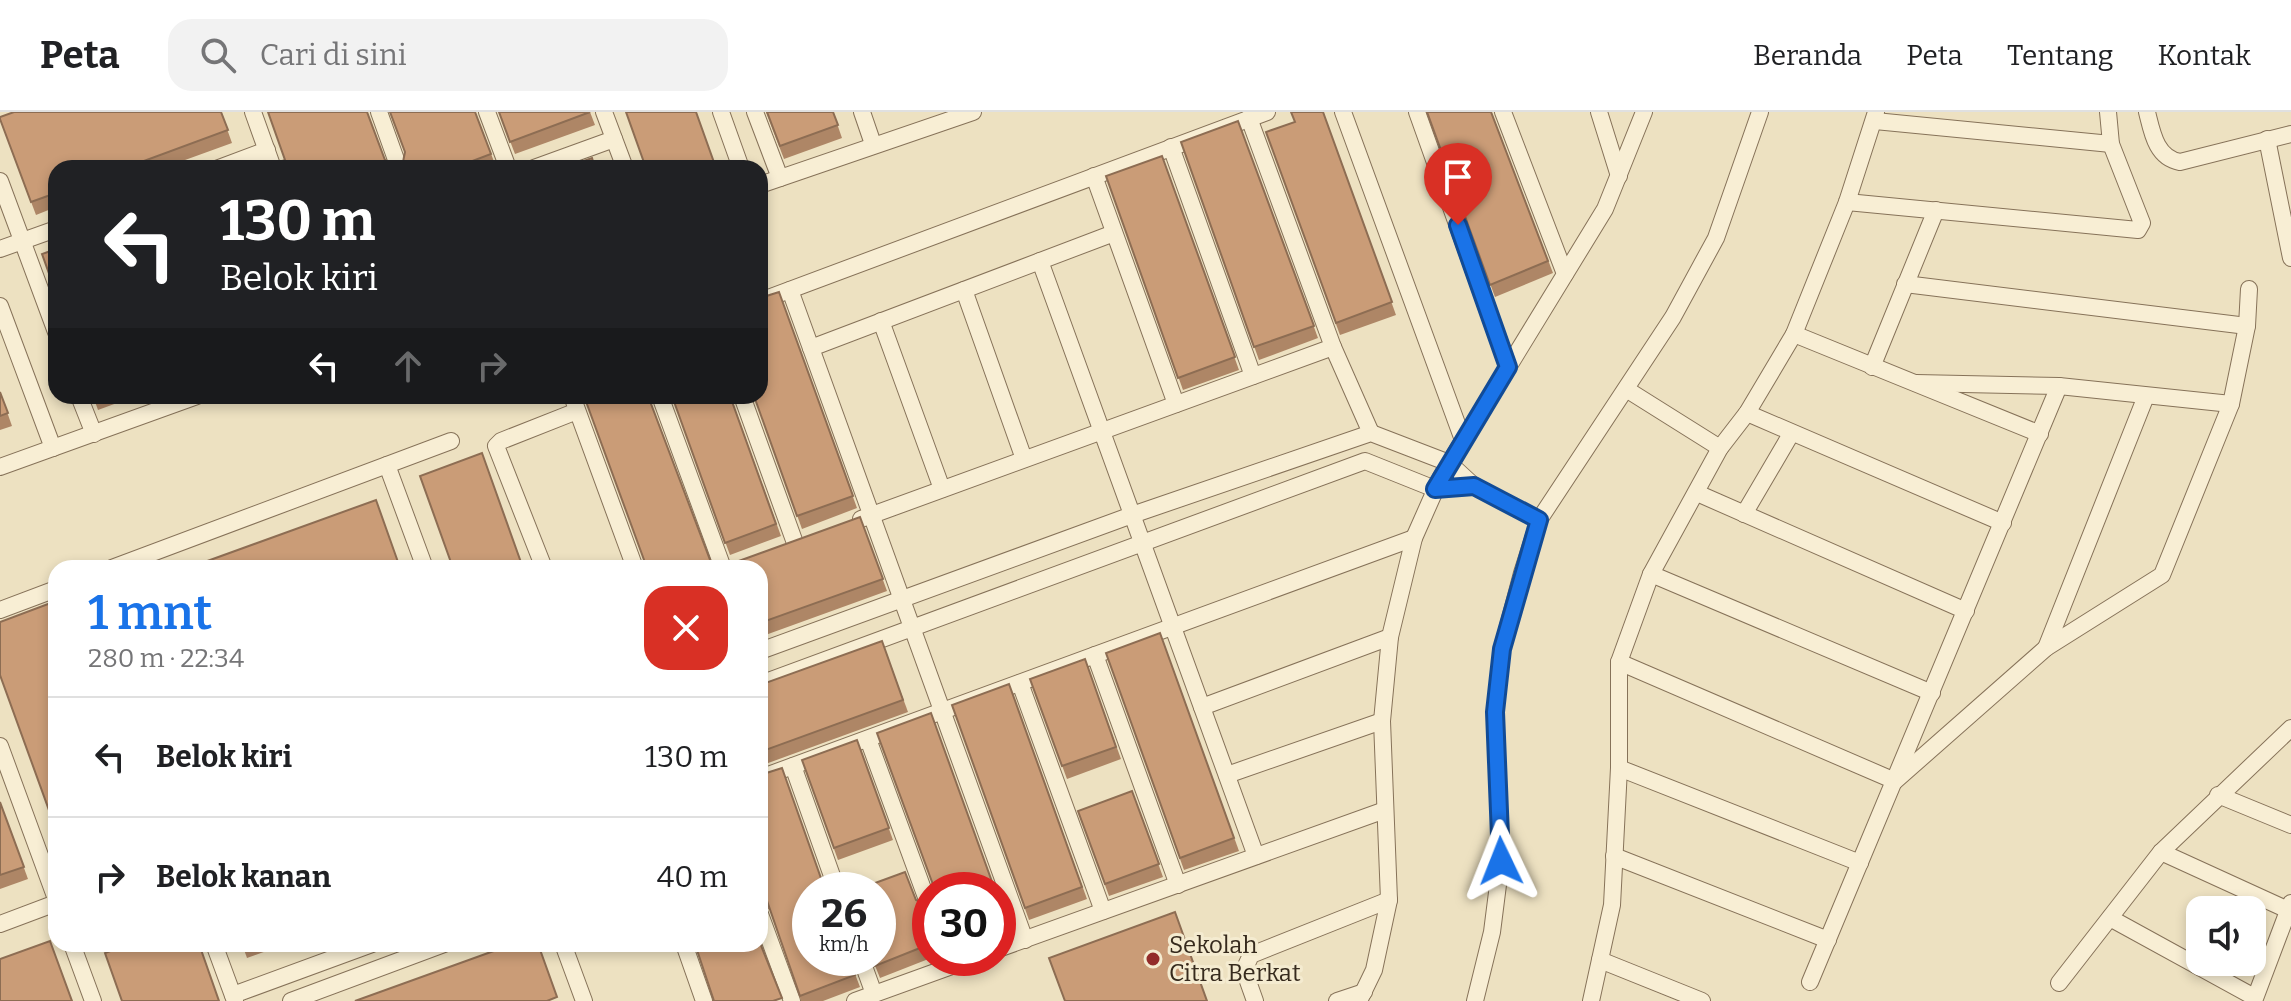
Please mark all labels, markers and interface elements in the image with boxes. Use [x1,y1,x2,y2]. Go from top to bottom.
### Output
search box [168,19,728,91]
text: Peta [40,32,120,78]
icon: search [196,33,240,77]
text: Cari di sini [260,37,407,73]
text: Beranda [1753,39,1862,72]
text: Peta [1906,39,1963,72]
text: Tentang [2007,39,2113,72]
text: Kontak [2157,39,2251,72]
pin [1424,143,1492,225]
icon: arrive [1436,155,1480,199]
text: 130 m [220,188,376,255]
icon: left [88,192,192,296]
text: Belok kiri [220,256,378,300]
icon: left [302,344,346,388]
icon: ahead [386,344,430,388]
icon: right [470,344,514,388]
text: 1 mnt [88,584,212,642]
button: close [644,586,728,670]
text: 280 m · 22:34 [88,643,244,674]
icon: left [88,735,132,779]
text: Belok kiri [156,739,292,775]
text: 130 m [645,739,728,775]
position arrow [1459,819,1543,903]
icon: right [88,855,132,899]
text: Belok kanan [156,859,331,895]
text: 40 m [657,859,728,895]
speed limit sign: 30 [912,872,1016,976]
text: 26 [821,890,867,938]
map controls [2186,896,2266,976]
button: sound [2186,896,2266,976]
place label: Sekolah Citra Berkat [1169,931,1301,987]
text: km/h [819,932,869,956]
marker: Sekolah Citra Berkat [1144,950,1162,968]

